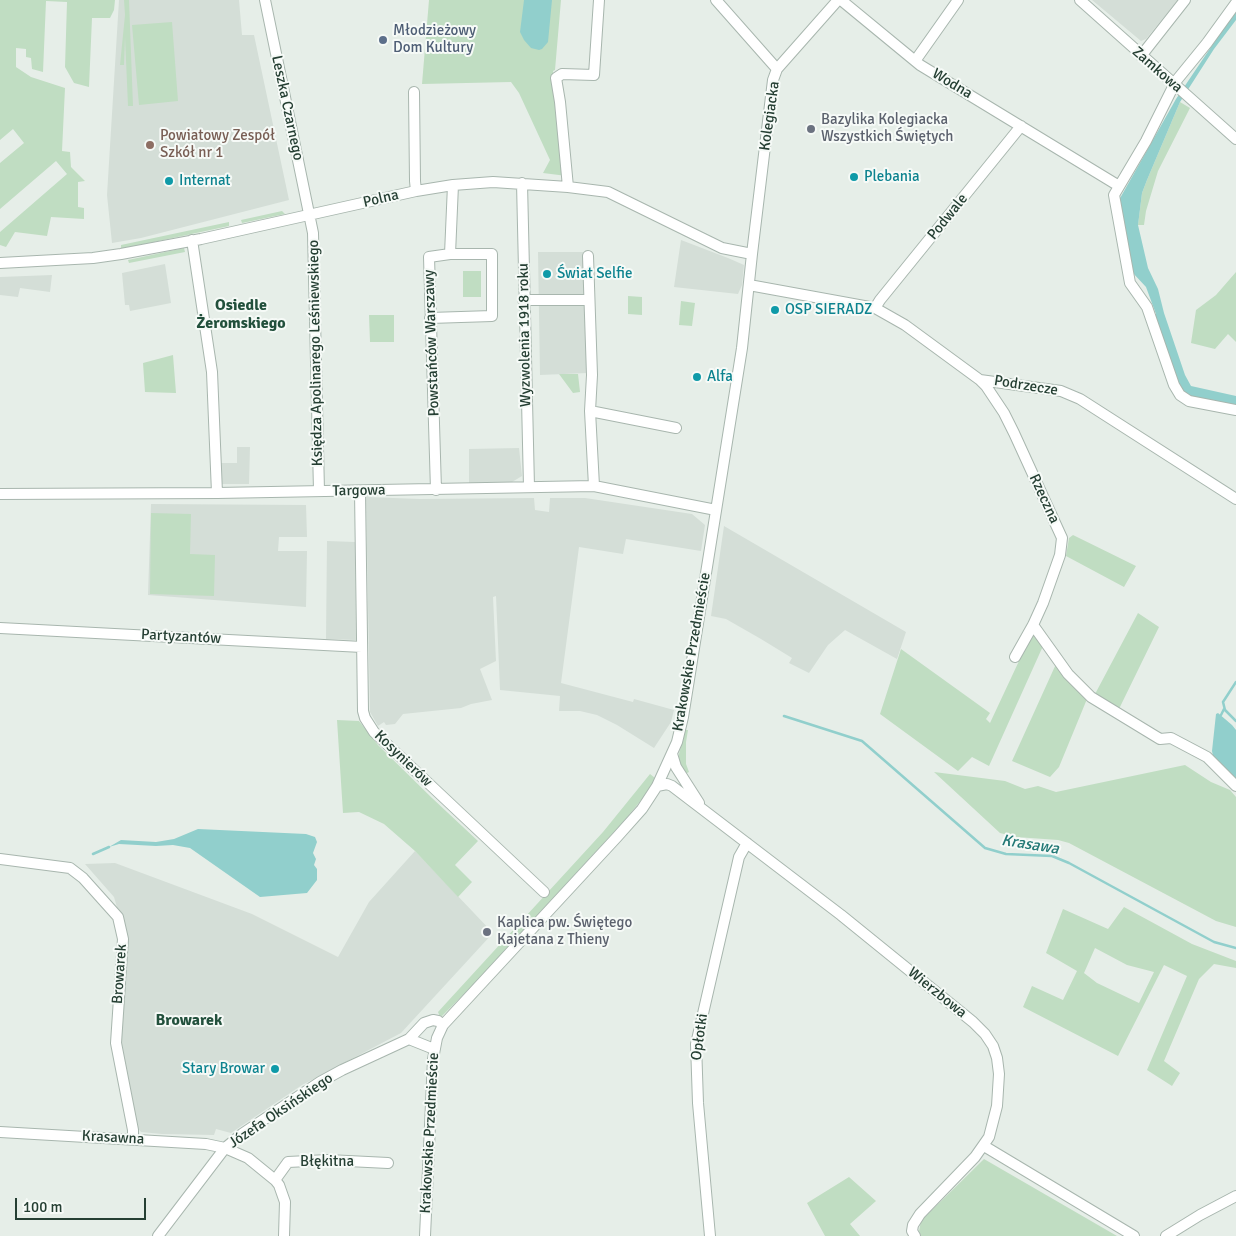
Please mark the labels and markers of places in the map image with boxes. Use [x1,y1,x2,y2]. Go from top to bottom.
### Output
place label: Młodzieżowy Dom Kultury [393,22,476,57]
marker: Młodzieżowy Dom Kultury [377,34,389,46]
place label: Bazylika Kolegiacka Wszystkich Świętych [821,111,953,146]
marker: Bazylika Kolegiacka Wszystkich Świętych [805,123,817,135]
place label: Powiatowy Zespół Szkół nr 1 [160,127,275,162]
marker: Powiatowy Zespół Szkół nr 1 [144,139,156,151]
place label: Plebania [864,168,920,186]
marker: Plebania [848,171,860,183]
place label: Internat [179,172,231,190]
marker: Internat [163,175,175,187]
place label: Świat Selfie [557,265,633,283]
marker: Świat Selfie [541,268,553,280]
place label: OSP SIERADZ [785,301,872,319]
marker: OSP SIERADZ [769,304,781,316]
place label: Alfa [707,368,733,386]
marker: Alfa [691,371,703,383]
place label: Kaplica pw. Świętego Kajetana z Thieny [497,914,632,949]
marker: Kaplica pw. Świętego Kajetana z Thieny [481,926,493,938]
place label: Stary Browar [182,1060,265,1078]
marker: Stary Browar [269,1063,281,1075]

